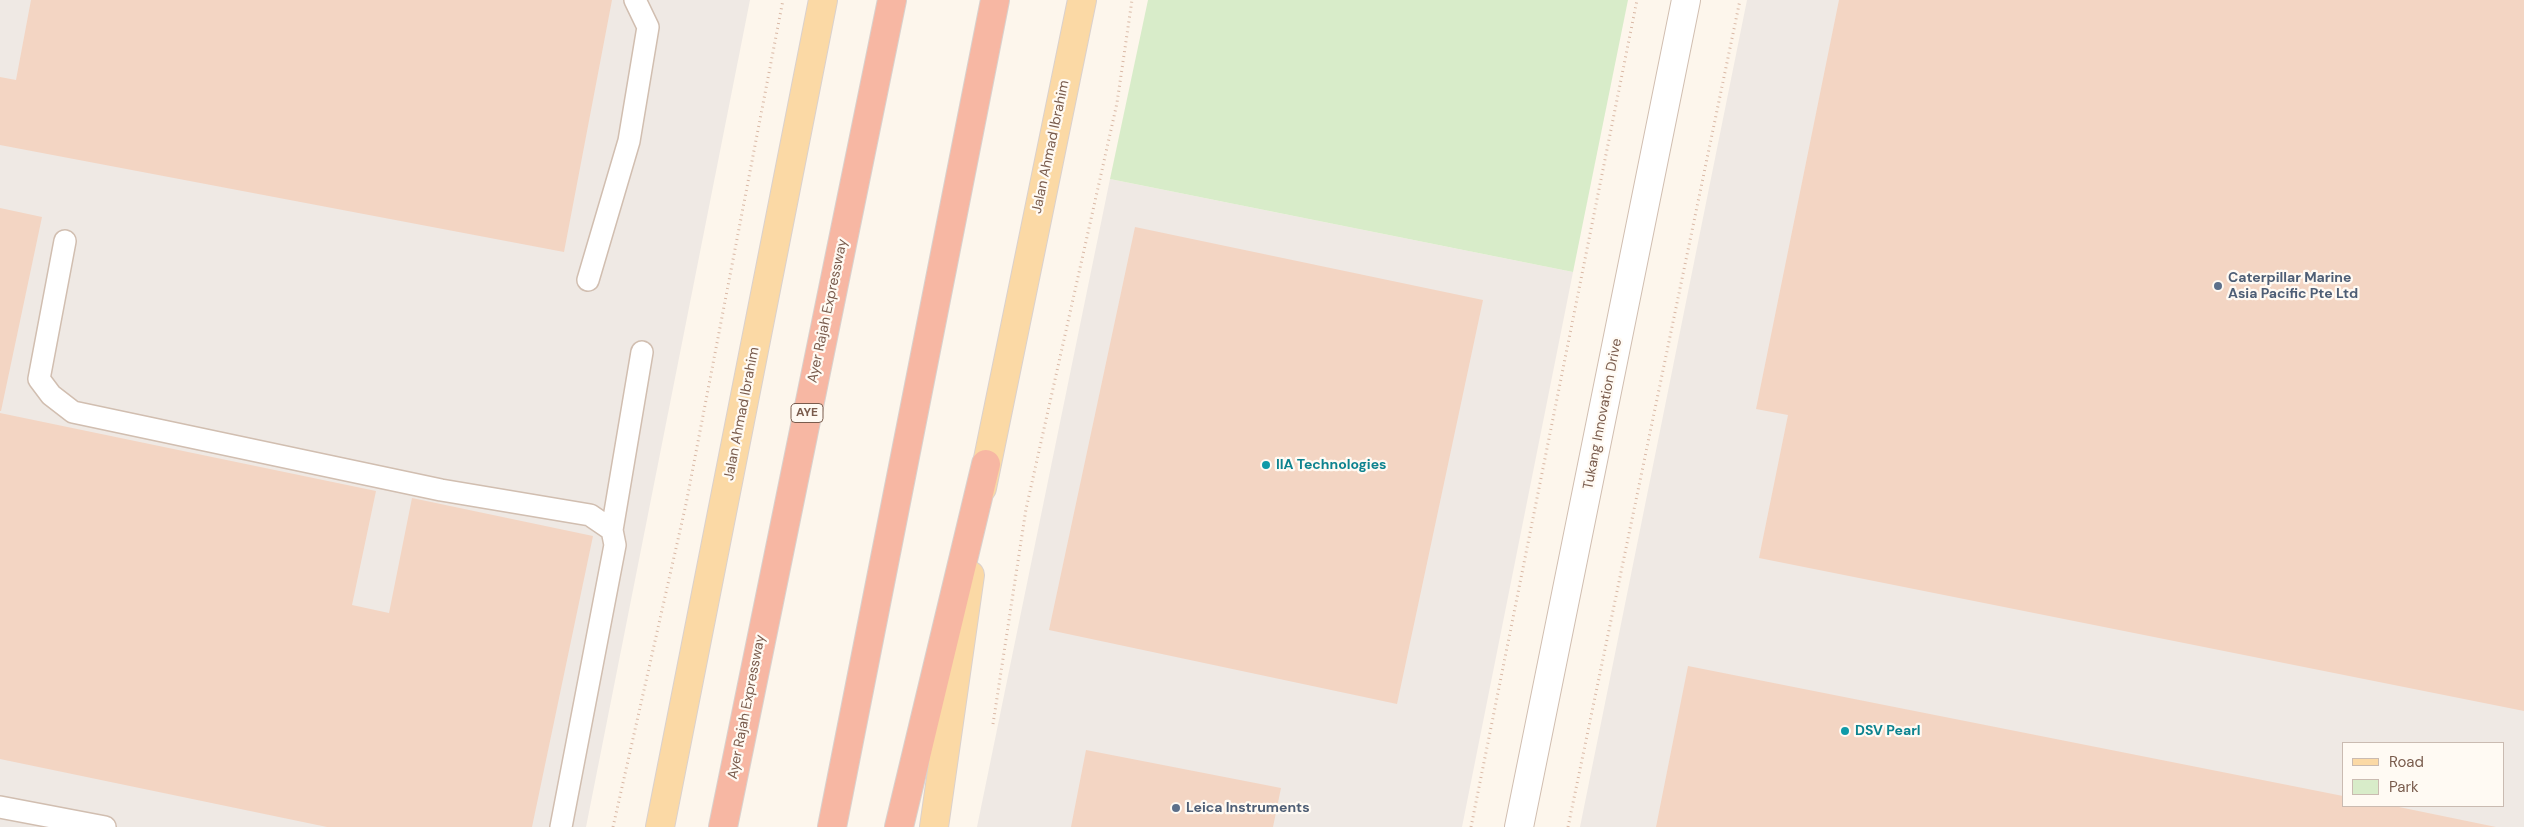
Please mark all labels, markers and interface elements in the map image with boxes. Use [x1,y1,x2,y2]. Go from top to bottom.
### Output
street label: Jalan Ahmad Ibrahim [1029,79,1073,215]
street label: Ayer Rajah Expressway [805,237,851,385]
place label: Caterpillar Marine Asia Pacific Pte Ltd [2228,270,2358,302]
marker: Caterpillar Marine Asia Pacific Pte Ltd [2212,280,2224,292]
street label: Tukang Innovation Drive [1580,337,1626,491]
street label: Jalan Ahmad Ibrahim [721,346,763,482]
road number: AYE [791,403,823,422]
place label: IIA Technologies [1276,457,1387,473]
marker: IIA Technologies [1260,459,1272,471]
street label: Ayer Rajah Expressway [725,633,769,781]
place label: DSV Pearl [1855,723,1921,739]
marker: DSV Pearl [1839,725,1851,737]
legend [2342,742,2504,807]
text: Road [2389,752,2424,772]
text: Park [2389,777,2419,797]
place label: Leica Instruments [1186,800,1310,816]
marker: Leica Instruments [1170,802,1182,814]

